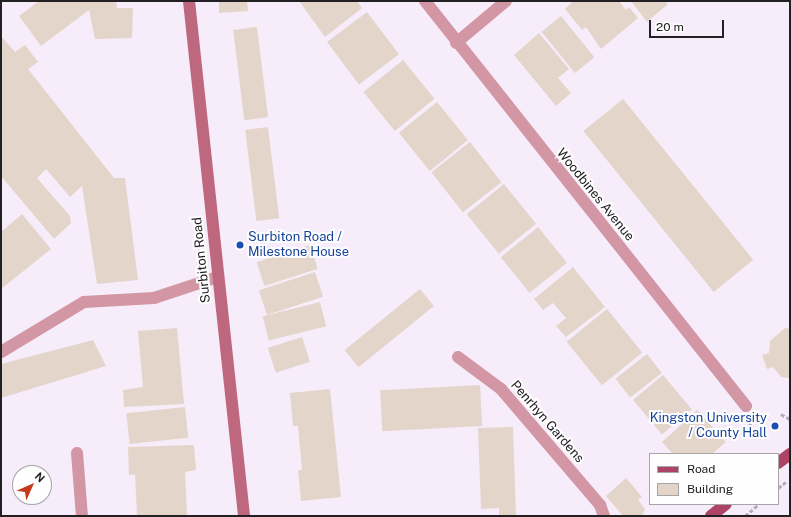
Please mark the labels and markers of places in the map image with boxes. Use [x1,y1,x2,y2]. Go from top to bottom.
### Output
place label: Surbiton Road / Milestone House [248,230,349,261]
marker: Surbiton Road / Milestone House [235,240,245,250]
place label: Kingston University / County Hall [650,411,767,442]
marker: Kingston University / County Hall [770,421,780,431]

